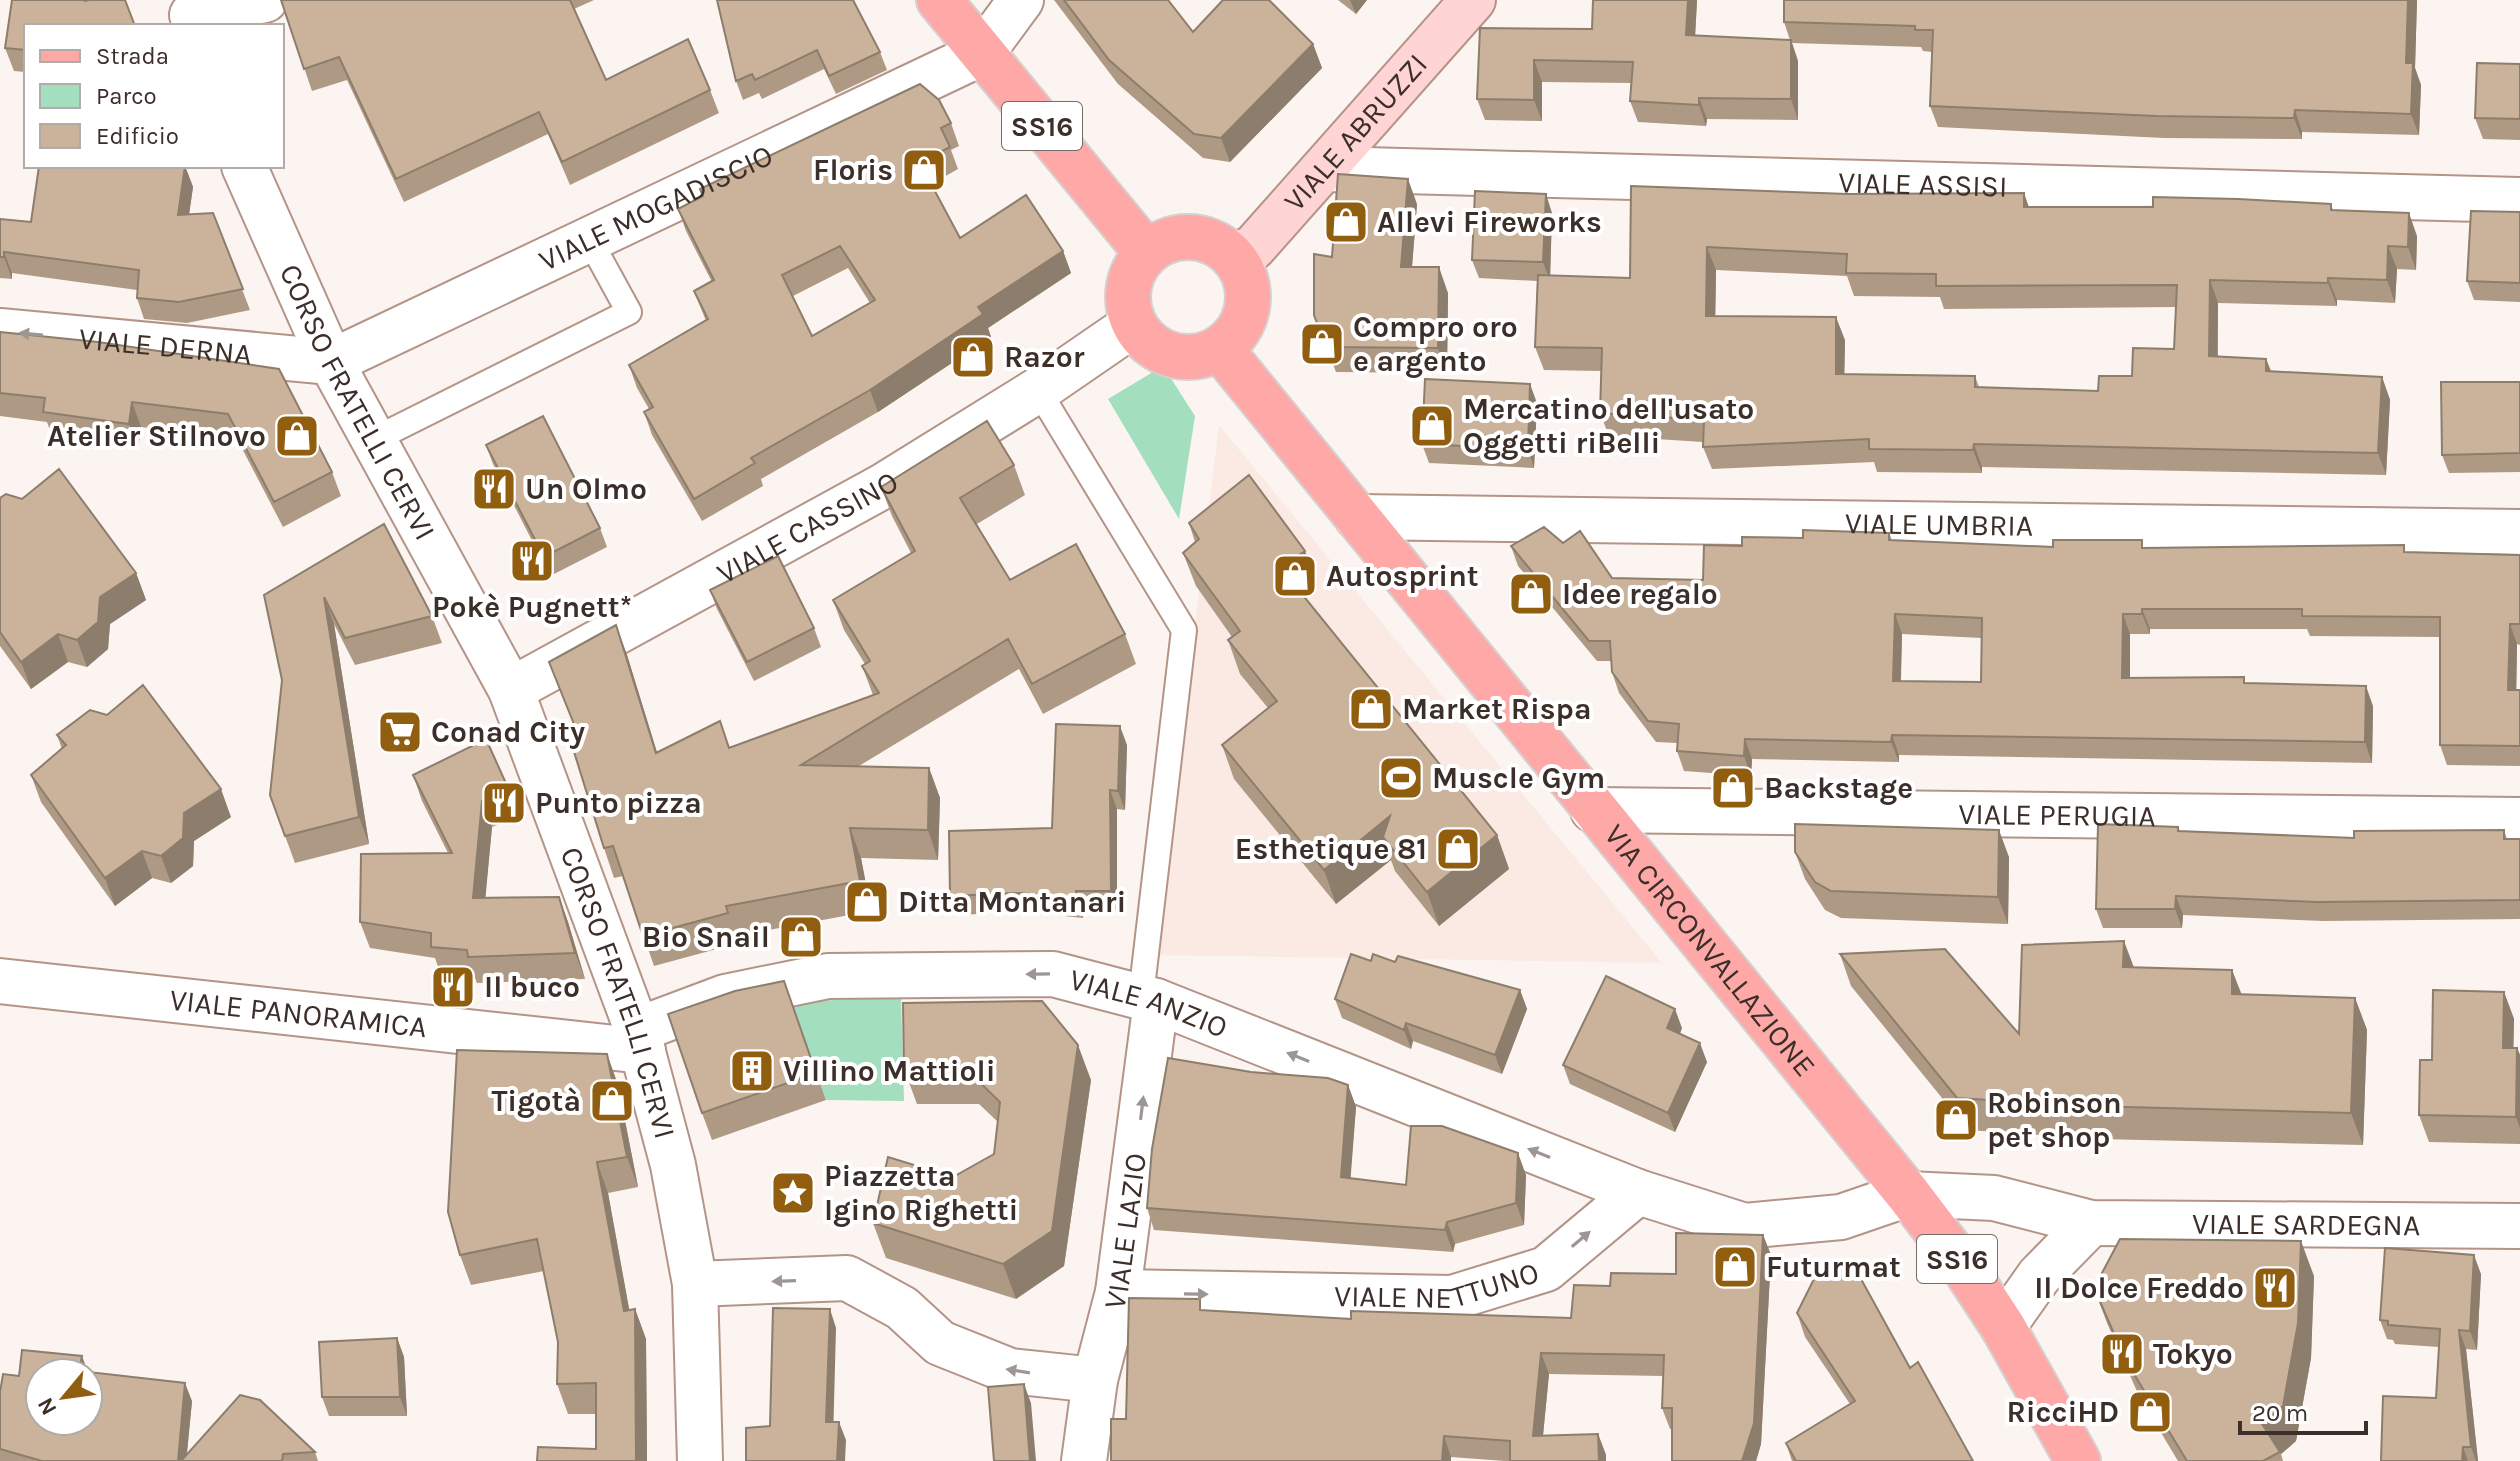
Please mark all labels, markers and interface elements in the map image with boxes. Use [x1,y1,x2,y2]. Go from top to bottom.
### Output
legend [24,24,284,168]
text: Strada [96,42,169,70]
street label: VIALE ABRUZZI [1276,46,1435,219]
text: Parco [96,82,157,110]
road number: SS16 [1002,102,1082,150]
text: Edificio [96,122,179,150]
street label: VIALE MOGADISCIO [533,137,778,279]
shop icon: Floris [900,146,948,194]
place label: Floris [813,152,893,188]
street label: VIALE ASSISI [1838,164,2008,205]
shop icon: Allevi Fireworks [1322,198,1370,246]
place label: Allevi Fireworks [1377,204,1602,240]
street label: CORSO FRATELLI CERVI [272,259,443,546]
place label: Compro oro e argento [1353,309,1518,379]
street label: VIALE DERNA [77,320,253,372]
shop icon: Compro oro e argento [1298,320,1346,368]
one-way arrow [18,327,43,340]
shop icon: Razor [949,333,997,381]
place label: Razor [1004,339,1085,375]
place label: Mercatino dell'usato Oggetti riBelli [1463,391,1754,461]
shop icon: Mercatino dell'usato Oggetti riBelli [1408,402,1456,450]
shop icon: Atelier Stilnovo [273,412,321,460]
place label: Atelier Stilnovo [47,418,266,454]
street label: VIALE CASSINO [711,463,905,592]
restaurant icon: Un Olmo [470,465,518,513]
place label: Un Olmo [525,471,647,507]
street label: VIALE UMBRIA [1845,505,2033,544]
restaurant icon: Pokè Pugnett* [508,537,556,585]
shop icon: Autosprint [1271,552,1319,600]
place label: Autosprint [1326,558,1479,594]
shop icon: Idee regalo [1507,570,1555,618]
place label: Idee regalo [1562,576,1718,612]
place label: Pokè Pugnett* [432,589,632,625]
shop icon: Market Rispa [1347,685,1395,733]
place label: Market Rispa [1402,691,1591,727]
supermarket icon: Conad City [376,708,424,756]
place label: Conad City [431,714,585,750]
sports icon: Muscle Gym [1377,754,1425,802]
place label: Muscle Gym [1432,760,1605,796]
shop icon: Backstage [1709,764,1757,812]
place label: Backstage [1764,770,1913,806]
restaurant icon: Punto pizza [480,779,528,827]
place label: Punto pizza [535,785,702,821]
street label: VIALE PERUGIA [1958,796,2156,834]
street label: VIA CIRCONVALLAZIONE [1597,817,1823,1084]
shop icon: Esthetique 81 [1434,825,1482,873]
place label: Esthetique 81 [1235,831,1427,867]
street label: CORSO FRATELLI CERVI [553,842,683,1142]
shop icon: Ditta Montanari [843,878,891,926]
place label: Ditta Montanari [898,884,1126,920]
shop icon: Bio Snail [777,913,825,961]
place label: Bio Snail [642,919,770,955]
street label: VIALE ANZIO [1066,961,1233,1045]
restaurant icon: Il buco [429,963,477,1011]
one-way arrow [1025,968,1050,980]
place label: Il buco [484,969,580,1005]
street label: VIALE PANORAMICA [168,982,429,1045]
building icon: Villino Mattioli [728,1047,776,1095]
one-way arrow [1286,1050,1310,1063]
place label: Villino Mattioli [783,1053,996,1089]
shop icon: Tigotà [588,1077,636,1125]
place label: Tigotà [491,1083,581,1119]
place label: Robinson pet shop [1987,1085,2122,1155]
one-way arrow [1136,1095,1149,1120]
shop icon: Robinson pet shop [1932,1096,1980,1144]
one-way arrow [1527,1146,1551,1159]
street label: VIALE LAZIO [1096,1151,1154,1313]
place label: Piazzetta Igino Righetti [824,1158,1018,1228]
place icon: Piazzetta Igino Righetti [769,1169,817,1217]
street label: VIALE SARDEGNA [2192,1206,2420,1243]
one-way arrow [1571,1231,1591,1248]
road number: SS16 [1917,1235,1997,1283]
shop icon: Futurmat [1711,1243,1759,1291]
place label: Futurmat [1766,1249,1901,1285]
street label: VIALE NETTUNO [1334,1254,1543,1316]
restaurant icon: Il Dolce Freddo [2251,1264,2299,1312]
place label: Il Dolce Freddo [2034,1270,2244,1306]
one-way arrow [771,1274,796,1287]
one-way arrow [1184,1287,1209,1300]
restaurant icon: Tokyo [2098,1330,2146,1378]
place label: Tokyo [2153,1336,2233,1372]
north arrow [24,1357,104,1437]
one-way arrow [1005,1365,1030,1377]
scale bar [2240,1385,2366,1435]
shop icon: RicciHD [2126,1388,2174,1436]
text: N [32,1393,63,1419]
place label: RicciHD [2006,1394,2119,1430]
text: 20 m [2252,1399,2308,1427]

